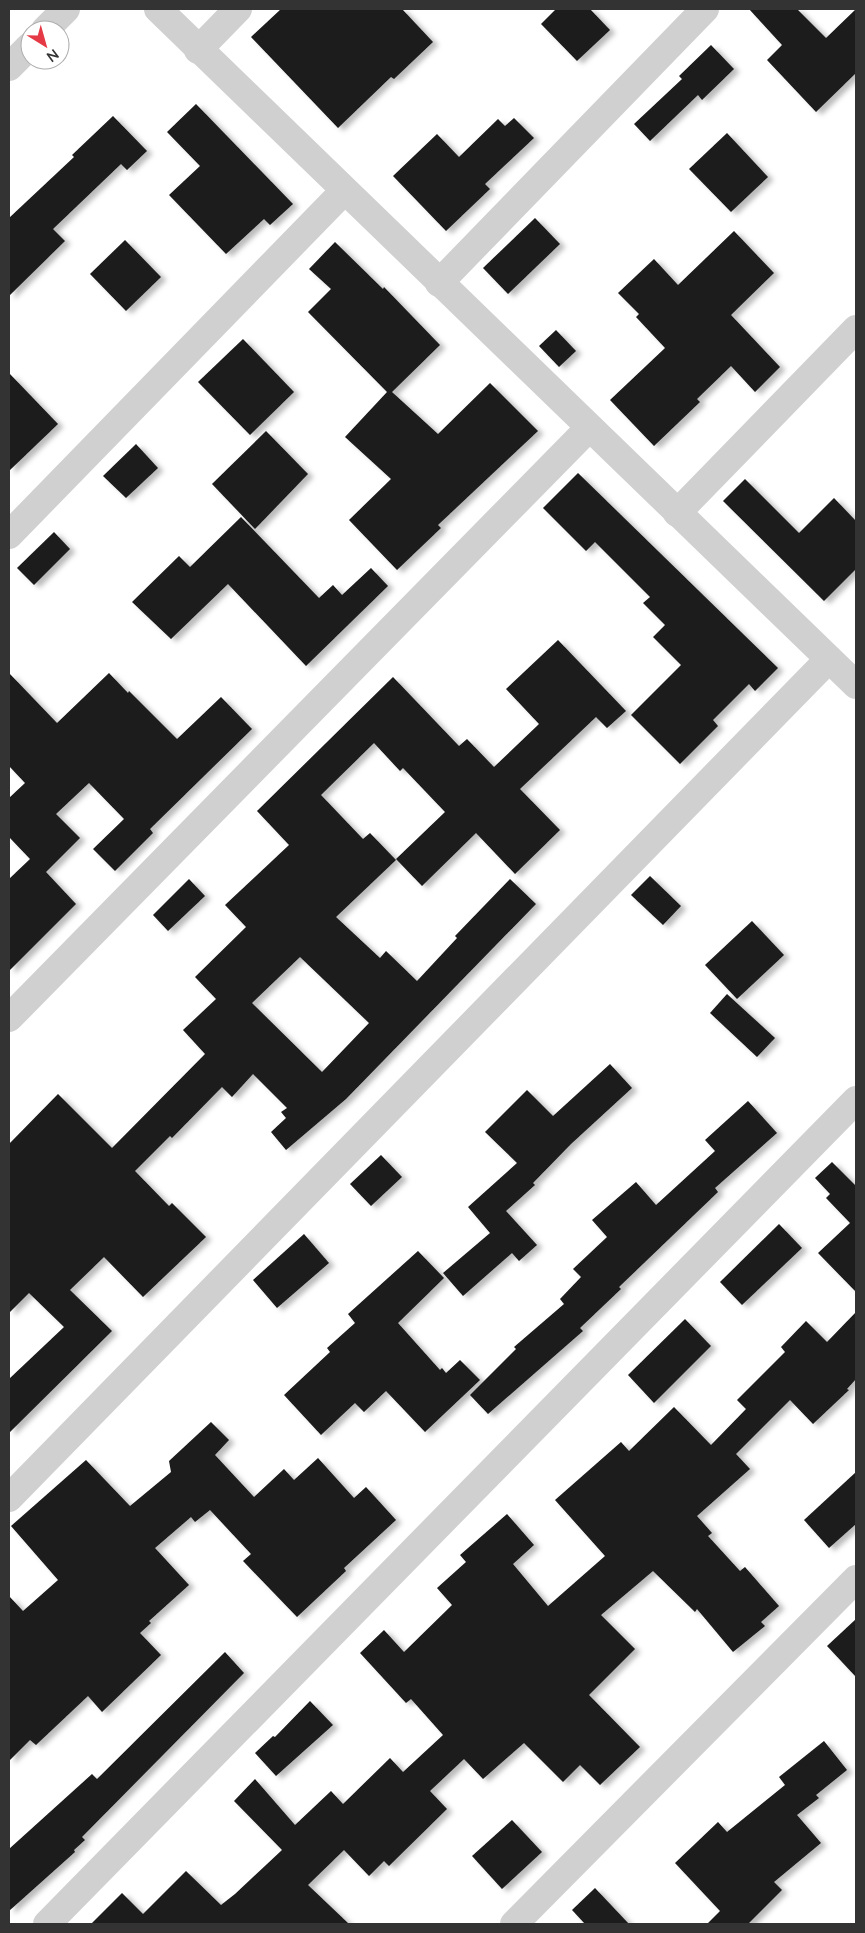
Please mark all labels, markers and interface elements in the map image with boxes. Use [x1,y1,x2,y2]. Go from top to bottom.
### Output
north arrow [20,20,70,70]
text: N [44,46,63,66]

